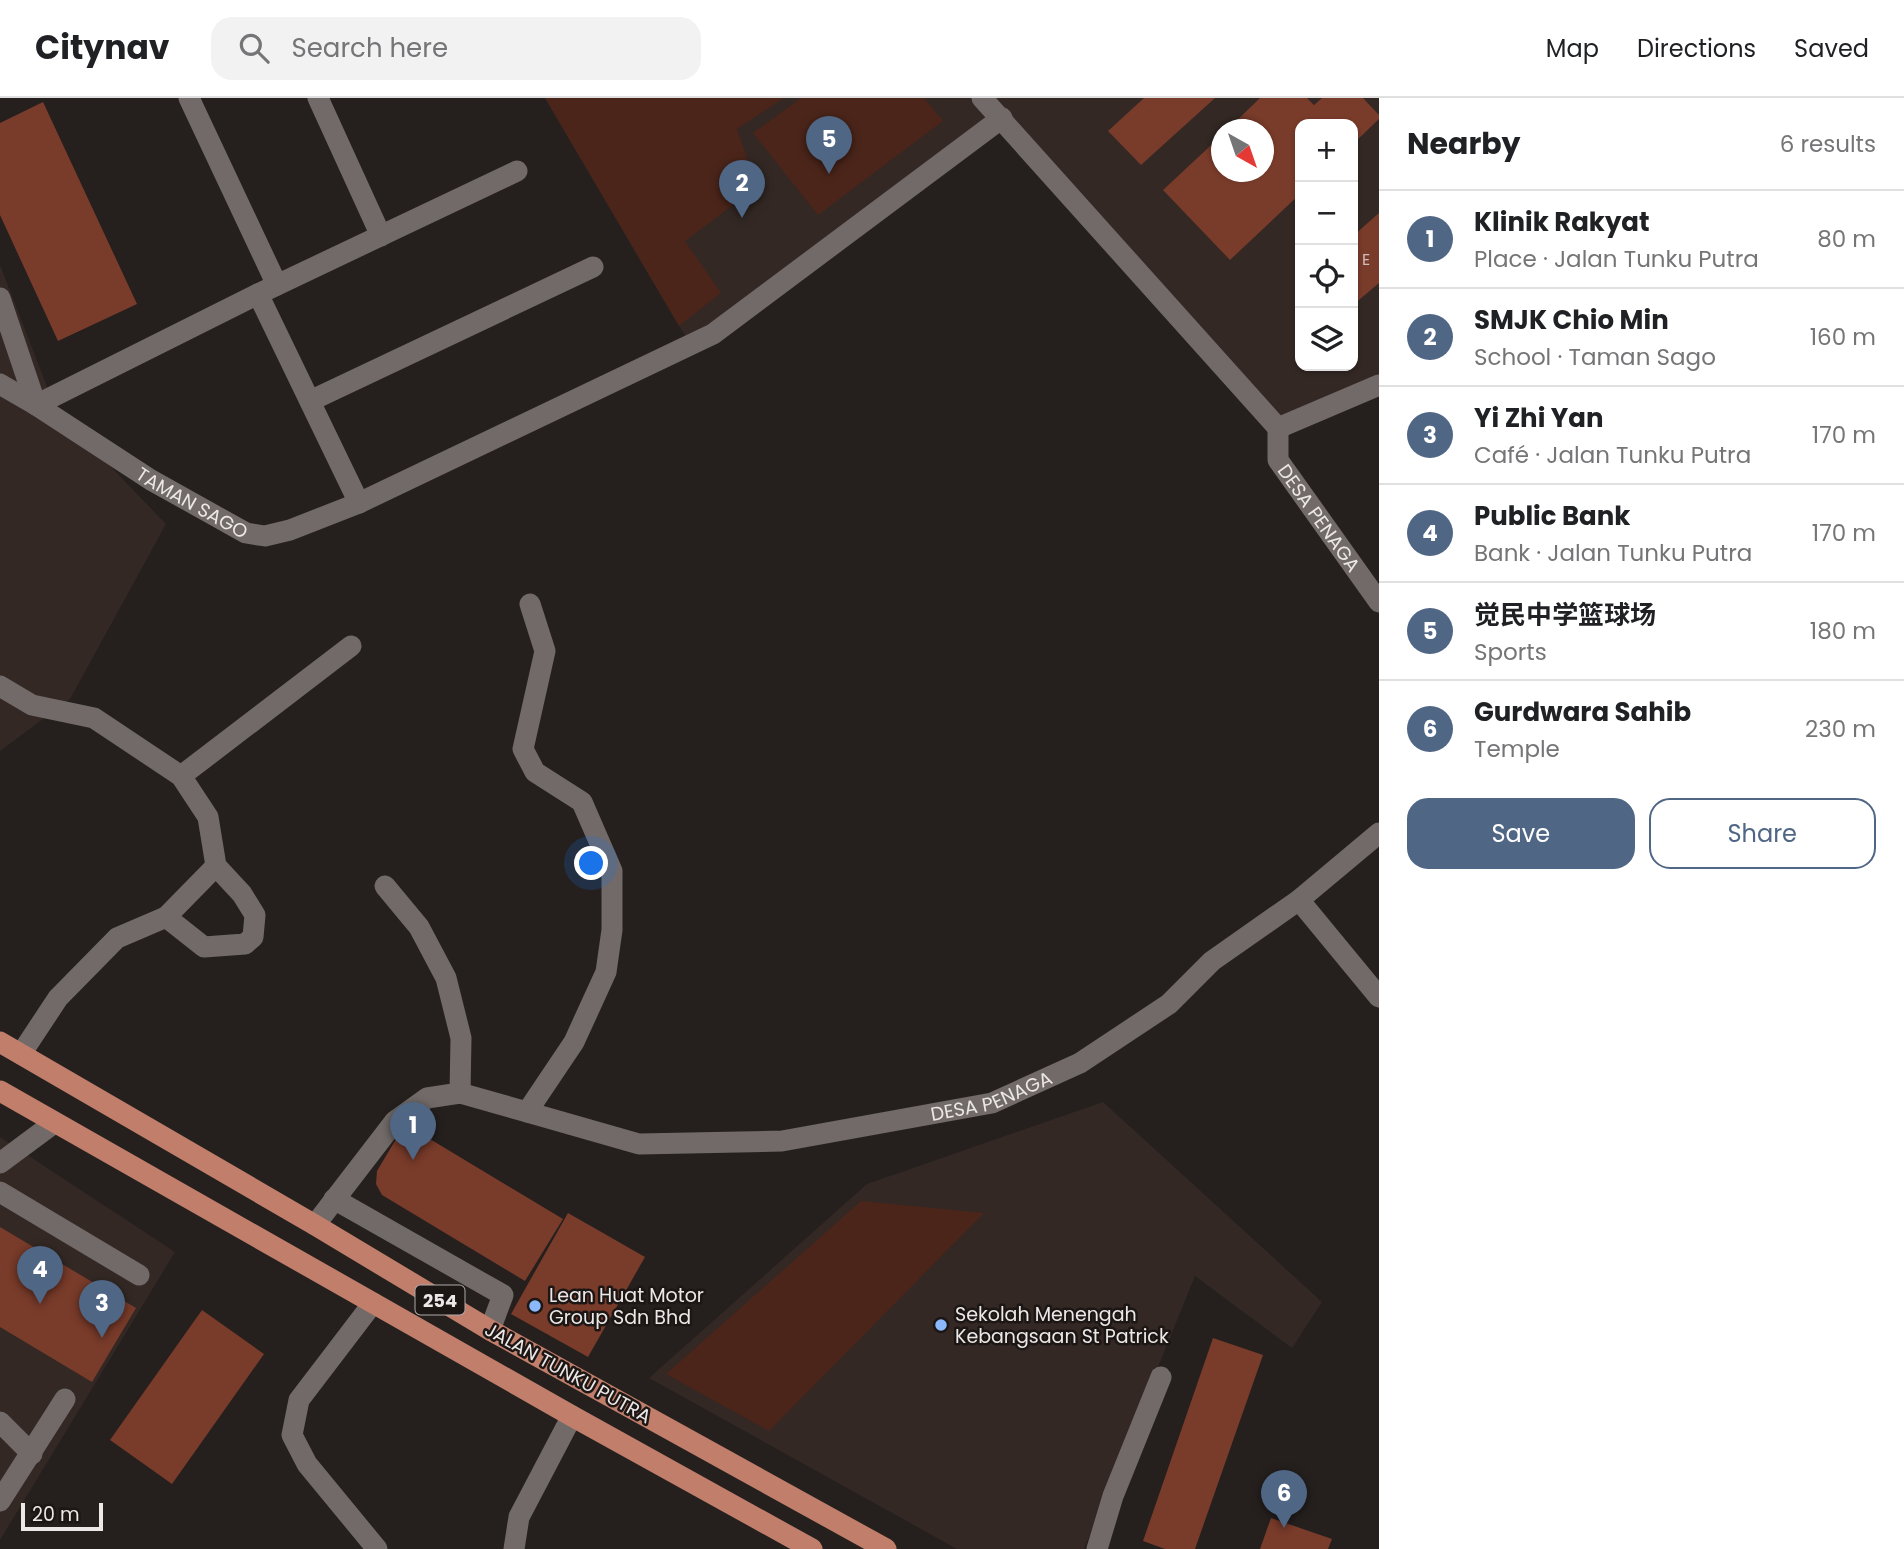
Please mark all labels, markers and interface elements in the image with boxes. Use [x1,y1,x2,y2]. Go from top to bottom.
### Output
search box [211,17,701,80]
text: Citynav [35,24,169,71]
icon: search [235,29,273,67]
text: Search here [291,30,448,66]
text: Map [1546,32,1599,65]
text: Directions [1637,32,1756,65]
text: Saved [1794,32,1869,65]
pin: 5 [806,116,852,174]
north arrow [1211,119,1274,182]
map controls [1295,119,1358,371]
button: + [1295,119,1358,182]
text: Nearby [1407,122,1521,165]
text: 6 results [1780,128,1876,160]
pin: 2 [719,160,765,218]
button: − [1295,182,1358,245]
text: Klinik Rakyat [1474,204,1650,240]
text: 1 [1426,223,1434,255]
text: 80 m [1817,223,1876,255]
text: Place · Jalan Tunku Putra [1474,243,1759,275]
button: locate [1295,245,1358,308]
house number: E [1362,248,1370,271]
text: SMJK Chio Min [1474,302,1669,338]
button: layers [1295,308,1358,371]
text: 2 [1423,321,1437,353]
text: 160 m [1810,321,1876,353]
text: School · Taman Sago [1474,341,1716,373]
text: Yi Zhi Yan [1474,400,1603,436]
text: 3 [1423,419,1437,451]
text: 170 m [1812,419,1876,451]
text: Café · Jalan Tunku Putra [1474,439,1751,471]
street label: DESA PENAGA [1271,458,1367,577]
street label: TAMAN SAGO [131,460,253,545]
text: Public Bank [1474,498,1630,534]
text: 4 [1422,517,1438,549]
text: 170 m [1812,517,1876,549]
text: Bank · Jalan Tunku Putra [1474,537,1752,569]
text: 觉民中学篮球场 [1474,597,1656,633]
text: 5 [1423,615,1437,647]
text: 180 m [1810,615,1876,647]
text: Sports [1474,636,1547,668]
text: Gurdwara Sahib [1474,694,1691,730]
text: 6 [1423,713,1437,745]
text: 230 m [1805,713,1876,745]
text: Temple [1474,733,1560,765]
button: Save [1407,798,1635,869]
button: Share [1649,798,1876,869]
your location [574,846,608,880]
street label: DESA PENAGA [928,1064,1056,1127]
pin: 1 [390,1102,436,1160]
pin: 4 [17,1246,63,1304]
pin: 3 [79,1280,125,1338]
place label: Lean Huat Motor Group Sdn Bhd [549,1282,704,1331]
road number: 254 [416,1286,464,1315]
marker: Lean Huat Motor Group Sdn Bhd [527,1298,543,1314]
place label: Sekolah Menengah Kebangsaan St Patrick [955,1301,1169,1350]
street label: JALAN TUNKU PUTRA [480,1316,656,1430]
marker: Sekolah Menengah Kebangsaan St Patrick [933,1317,949,1333]
pin: 6 [1261,1470,1307,1528]
scale bar [21,1500,103,1532]
text: 20 m [32,1501,80,1528]

